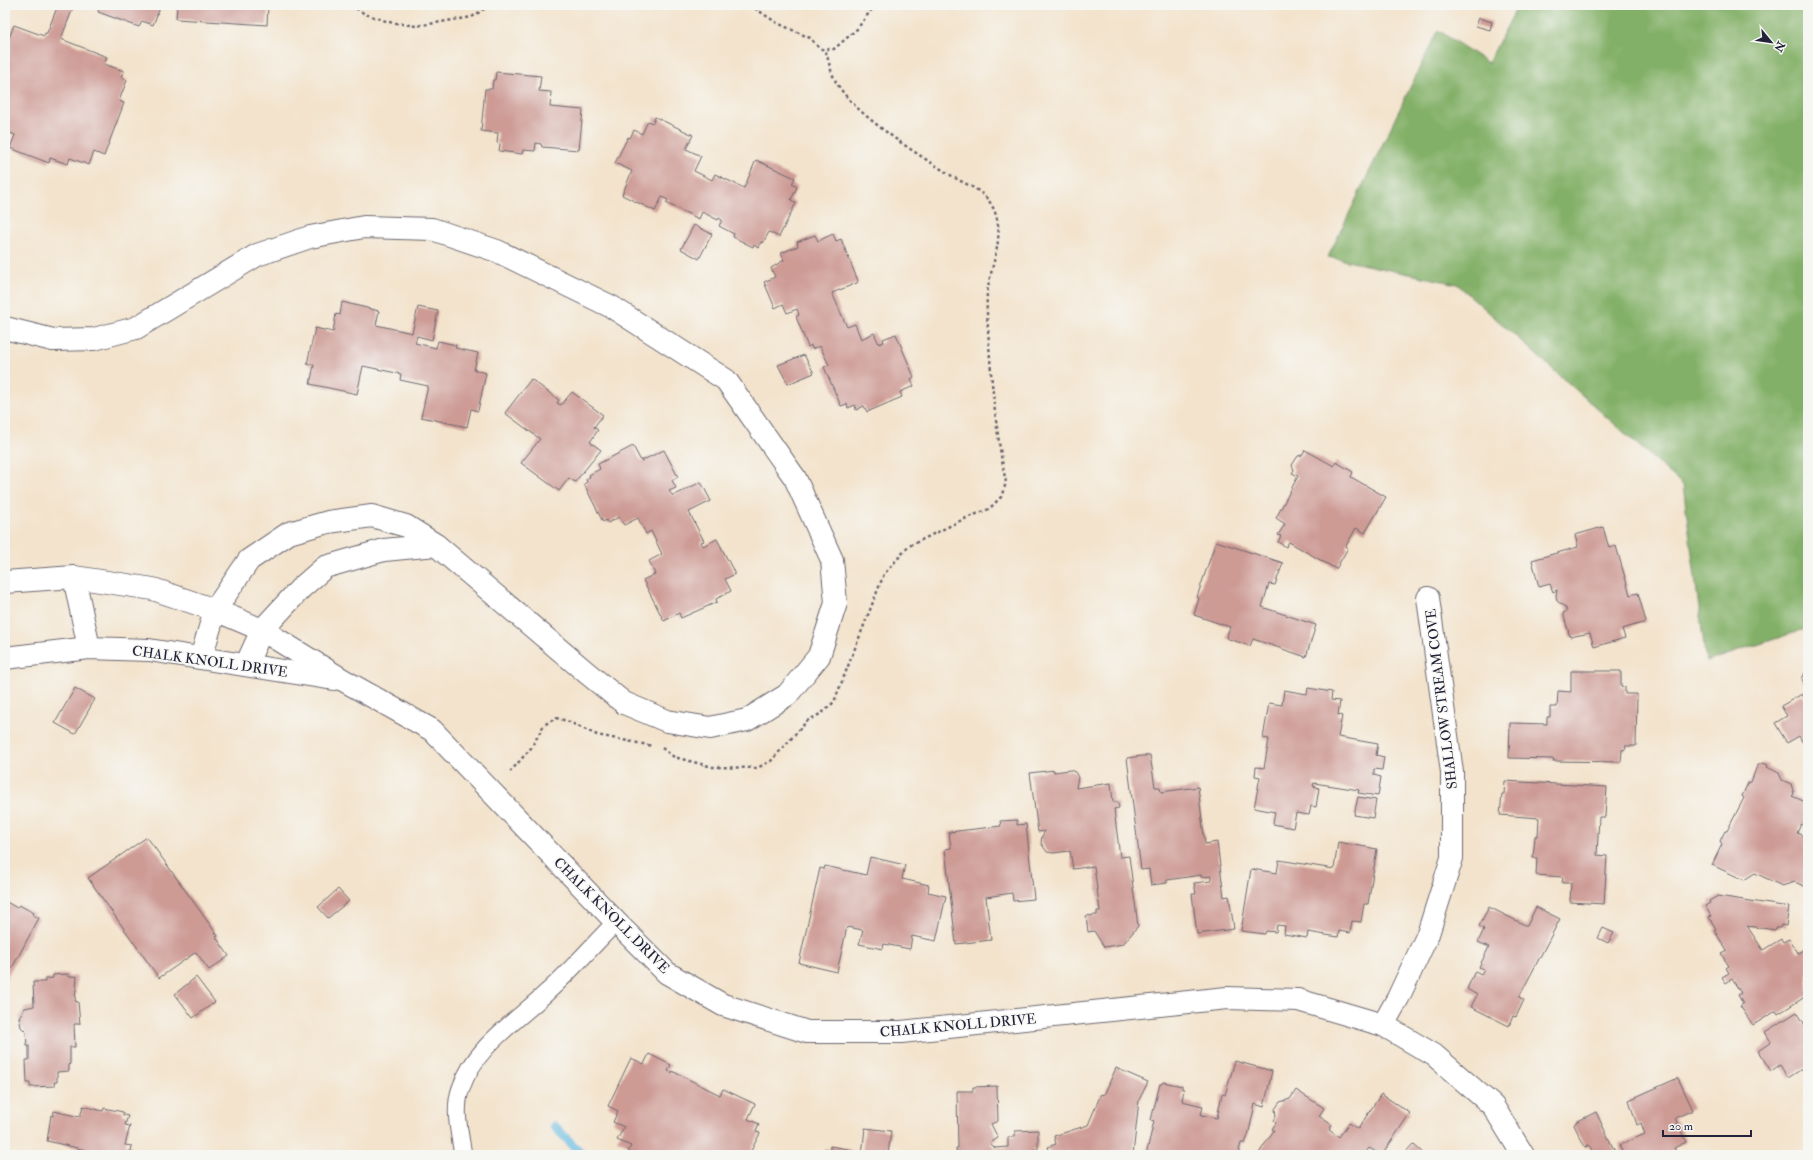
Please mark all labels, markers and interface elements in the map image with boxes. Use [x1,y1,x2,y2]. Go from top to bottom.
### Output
north arrow [1751,22,1791,62]
text: N [1771,38,1788,55]
street label: SHALLOW STREAM COVE [1422,608,1461,790]
street label: CHALK KNOLL DRIVE [131,642,289,681]
street label: CHALK KNOLL DRIVE [550,854,673,977]
street label: CHALK KNOLL DRIVE [879,1010,1037,1041]
scale bar [1663,1112,1751,1138]
text: 20 m [1669,1119,1694,1134]

